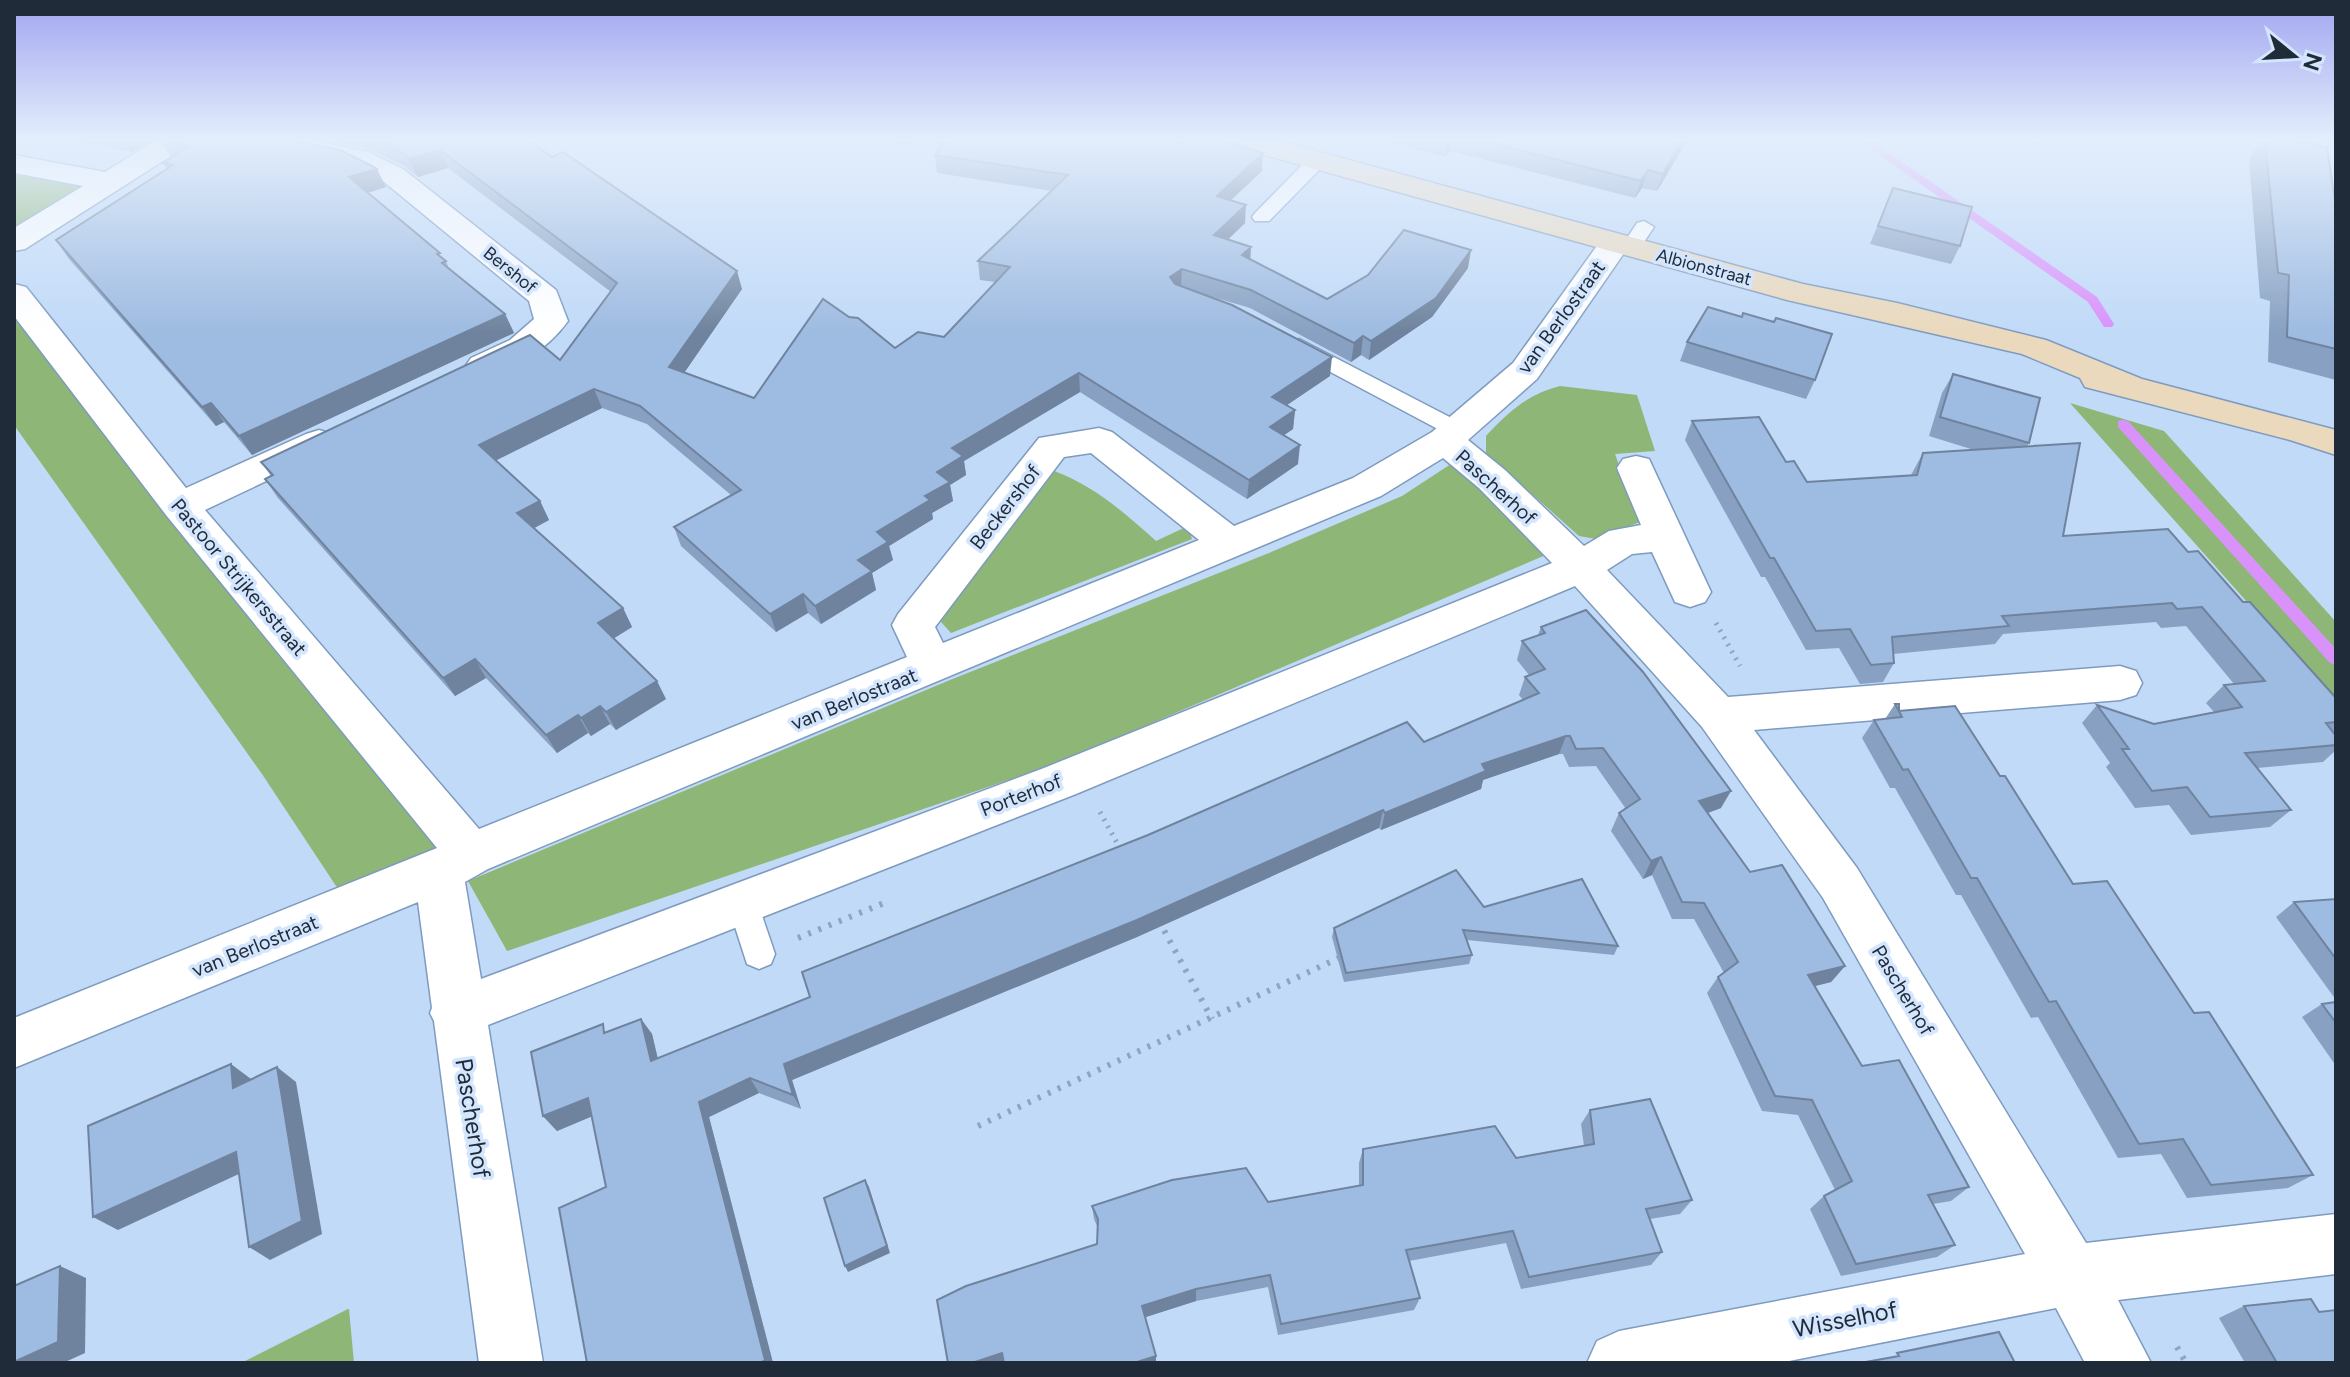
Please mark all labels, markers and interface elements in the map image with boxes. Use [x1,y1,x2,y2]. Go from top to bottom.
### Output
north arrow [2254,16,2334,96]
text: N [2297,50,2328,74]
street label: Bershof [479,242,541,298]
street label: Albionstraat [1654,244,1754,290]
street label: van Berlostraat [1512,256,1610,378]
street label: Pascherhof [1451,444,1542,530]
street label: Beckershof [965,459,1046,554]
street label: Pastoor Strijkersstraat [166,493,312,661]
street label: van Berlostraat [787,663,921,735]
street label: Porterhof [977,768,1066,821]
street label: van Berlostraat [188,910,322,982]
street label: Pascherhof [1867,941,1940,1040]
street label: Pascherhof [449,1056,497,1180]
street label: Wisselhof [1790,1295,1900,1343]

